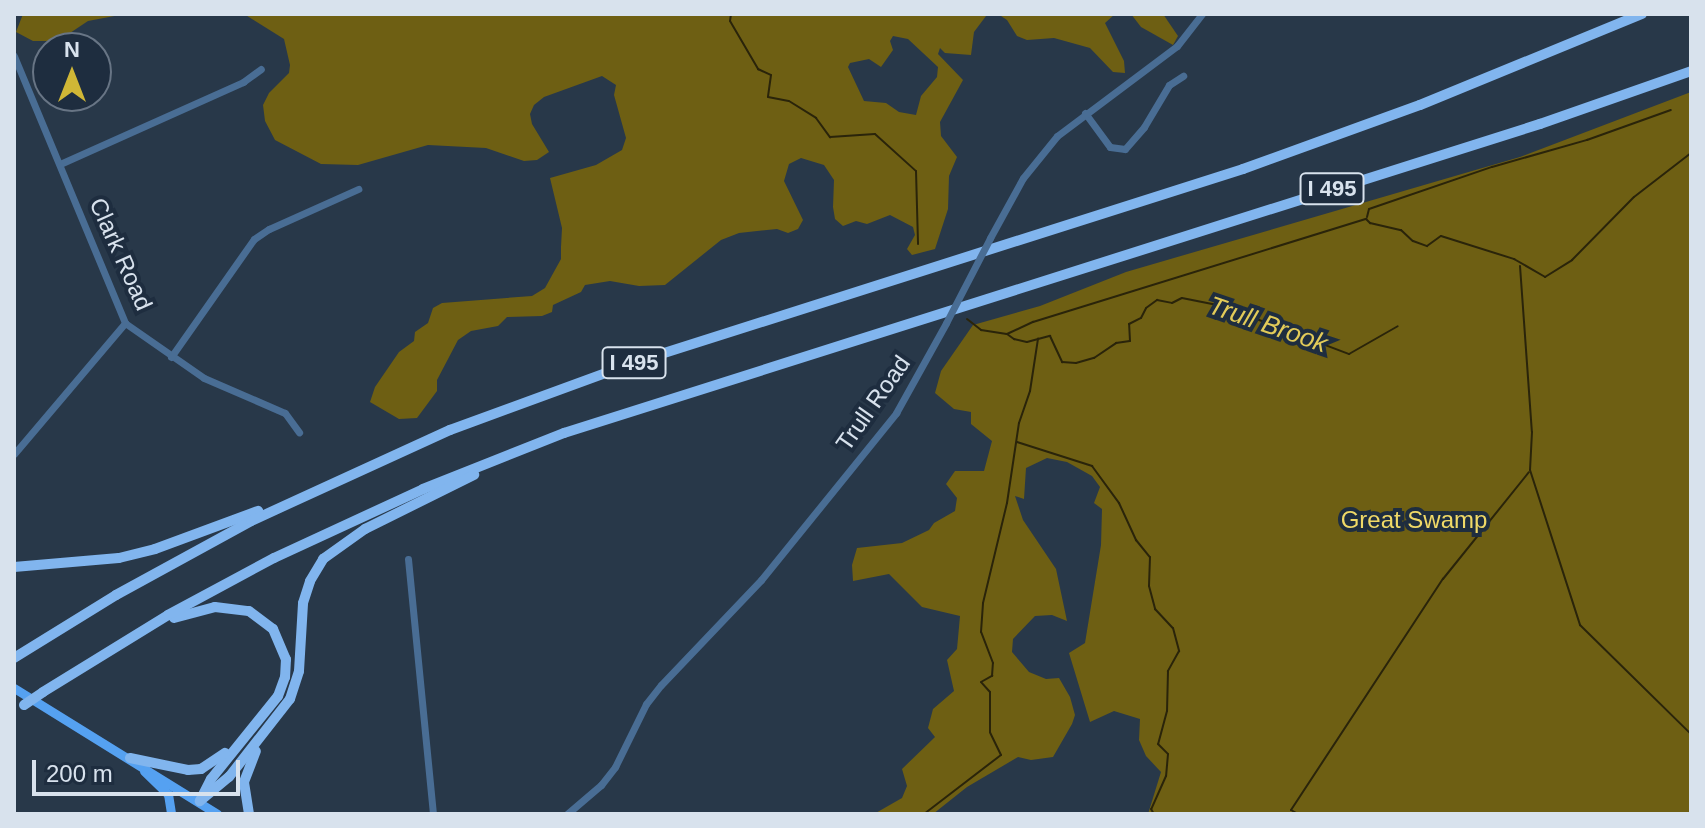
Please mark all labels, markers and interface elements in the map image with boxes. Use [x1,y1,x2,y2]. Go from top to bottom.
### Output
north arrow [32,32,112,112]
text: N [64,37,80,62]
road number: I 495 [1298,171,1366,207]
street label: Clark Road [83,193,159,315]
water label: Trull Brook [1204,290,1332,360]
road number: I 495 [600,345,668,381]
street label: Trull Road [830,350,916,456]
park label: Great Swamp [1341,506,1487,534]
scale bar [36,744,244,794]
text: 200 m [46,760,113,787]

